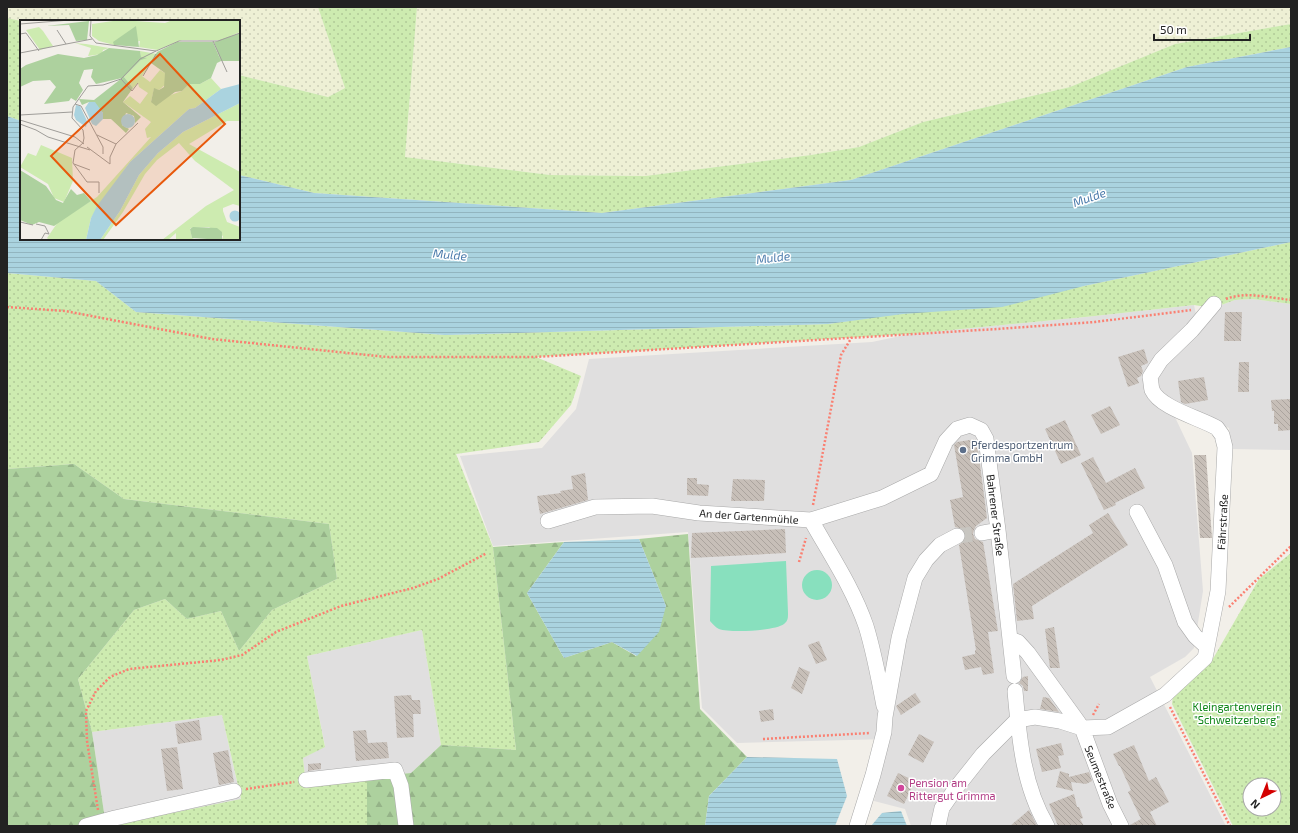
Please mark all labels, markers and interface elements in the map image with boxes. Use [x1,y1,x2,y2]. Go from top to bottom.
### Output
scale bar [1154,16,1250,42]
inset map [20,20,240,240]
text: 50 m [1160,22,1187,36]
water label: Mulde [1071,185,1108,209]
water label: Mulde [432,246,468,263]
water label: Mulde [755,248,791,266]
place label: Pferdesportzentrum Grimma GmbH [971,438,1073,464]
marker: Pferdesportzentrum Grimma GmbH [958,445,968,455]
street label: Bahrener Straße [985,473,1007,557]
street label: Fährstraße [1214,494,1230,550]
street label: An der Gartenmühle [699,506,799,526]
park label: Kleingartenverein "Schweitzerberg" [1193,700,1281,726]
street label: Seumestraße [1082,743,1120,811]
place label: Pension am Rittergut Grimma [909,776,996,802]
north arrow [1242,777,1282,817]
marker: Pension am Rittergut Grimma [896,783,906,793]
text: N [1247,797,1262,812]

